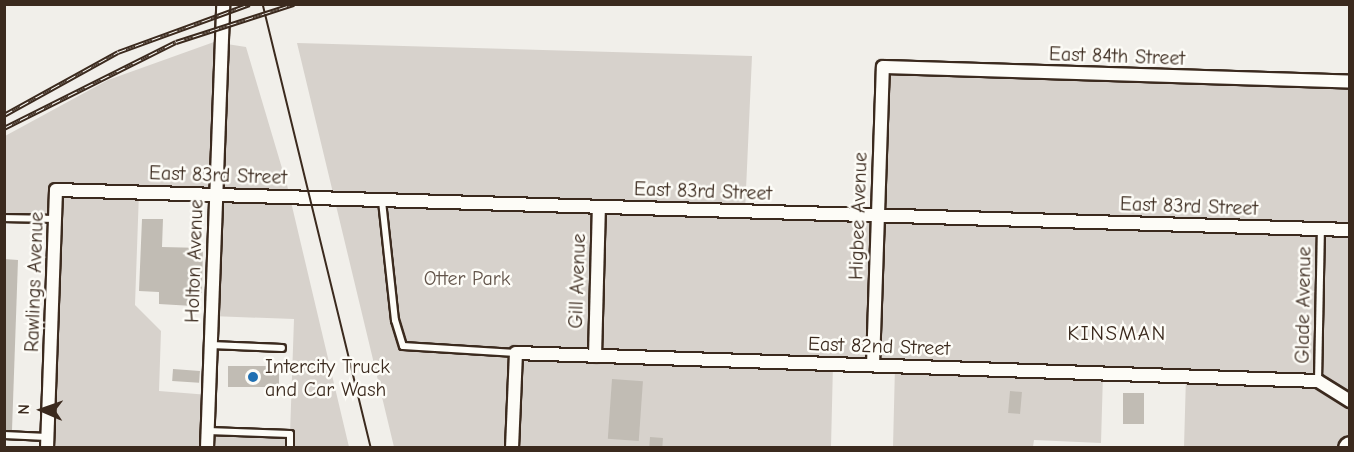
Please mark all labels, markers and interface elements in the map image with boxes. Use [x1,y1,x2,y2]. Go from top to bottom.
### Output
street label: East 84th Street [1048,42,1186,70]
street label: Higbee Avenue [844,152,872,280]
street label: East 83rd Street [149,161,287,189]
street label: East 83rd Street [634,177,772,205]
street label: East 83rd Street [1120,192,1258,220]
street label: Holton Avenue [180,199,208,323]
street label: Rawlings Avenue [20,211,48,353]
street label: Gill Avenue [563,233,591,329]
street label: Glade Avenue [1290,246,1316,364]
park label: Otter Park [424,266,510,290]
district label: KINSMAN [1067,320,1167,346]
street label: East 82nd Street [807,332,951,360]
place label: Intercity Truck and Car Wash [265,354,390,401]
marker: Intercity Truck and Car Wash [246,370,260,384]
north arrow [12,380,72,440]
text: N [15,404,33,415]

